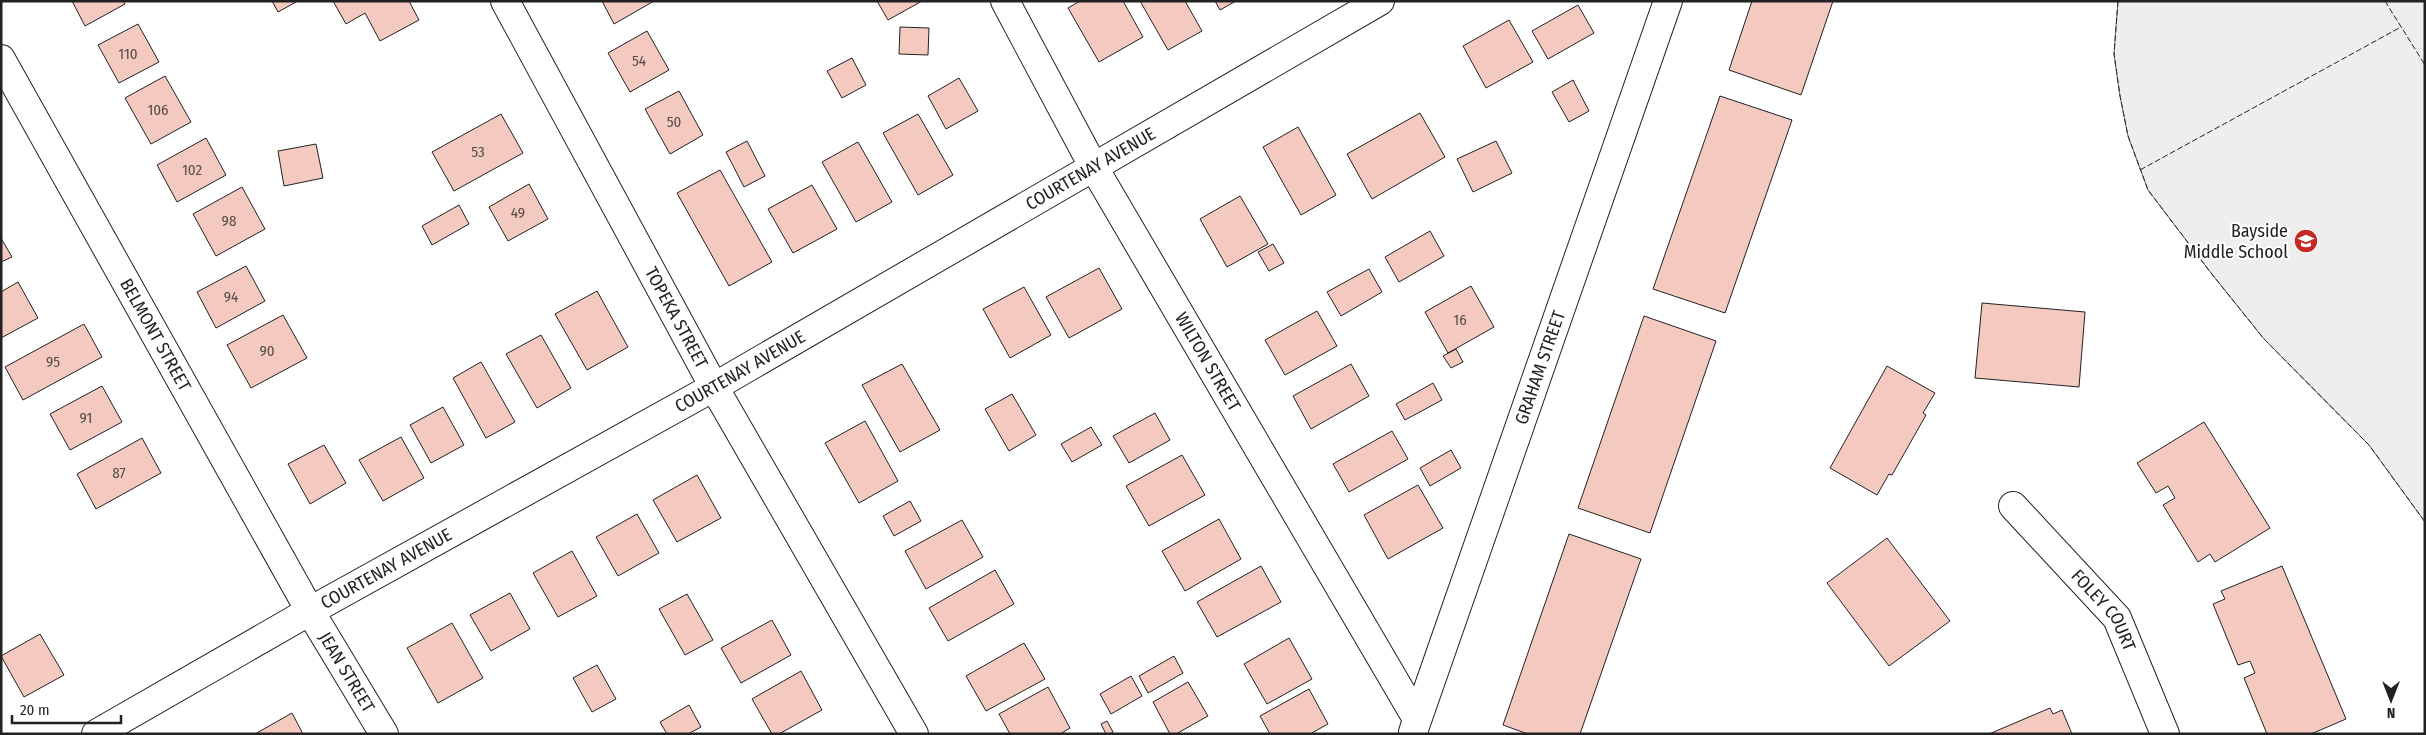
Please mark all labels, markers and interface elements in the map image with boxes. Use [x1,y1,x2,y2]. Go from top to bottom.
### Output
house number: 110 [118,45,138,63]
house number: 54 [632,52,646,70]
house number: 106 [147,101,169,119]
house number: 50 [667,113,681,131]
street label: COURTENAY AVENUE [1022,123,1159,215]
house number: 53 [471,143,485,161]
house number: 102 [182,161,202,179]
house number: 49 [511,204,525,222]
house number: 98 [222,212,236,230]
place label: Bayside Middle School [2184,220,2288,263]
school or university icon: Bayside Middle School [2293,228,2319,254]
street label: TOPEKA STREET [640,263,713,373]
street label: BELMONT STREET [115,275,196,395]
house number: 94 [224,288,238,306]
street label: GRAHAM STREET [1510,307,1570,427]
street label: WILTON STREET [1170,308,1246,416]
house number: 16 [1453,311,1467,329]
street label: COURTENAY AVENUE [671,326,809,417]
house number: 90 [259,342,275,360]
house number: 95 [46,353,60,371]
house number: 91 [80,409,92,427]
house number: 87 [112,464,126,482]
street label: COURTENAY AVENUE [317,524,456,614]
street label: FOLEY COURT [2067,565,2141,655]
street label: JEAN STREET [314,628,380,717]
north arrow [2366,675,2416,725]
scale bar [12,692,121,724]
text: 20 m [20,701,50,719]
text: N [2387,704,2395,721]

